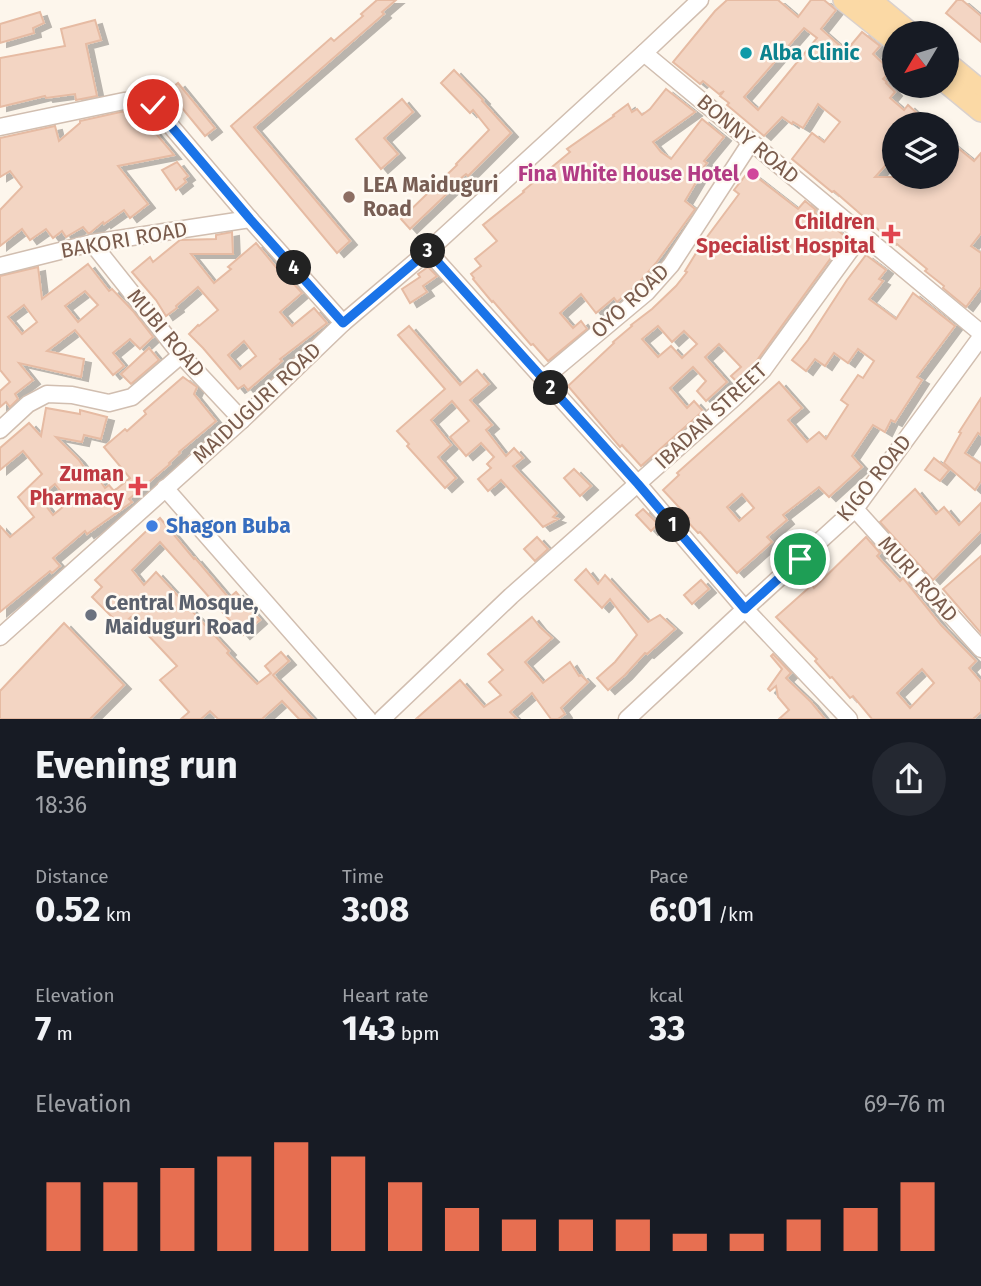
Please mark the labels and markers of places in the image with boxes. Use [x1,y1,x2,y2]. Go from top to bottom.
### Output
place label: Alba Clinic [759,40,860,66]
marker: Alba Clinic [738,45,754,61]
pin [123,75,183,135]
place label: Fina White House Hotel [518,161,740,187]
marker: Fina White House Hotel [745,166,761,182]
place label: LEA Maiduguri Road [363,172,498,222]
marker: LEA Maiduguri Road [341,189,357,205]
place label: Children Specialist Hospital [696,209,876,259]
marker: Children Specialist Hospital [881,224,901,244]
pin: 3 [410,233,446,268]
pin: 4 [276,250,312,286]
pin: 2 [534,370,568,406]
place label: Zuman Pharmacy [30,461,124,511]
marker: Zuman Pharmacy [130,478,146,494]
pin: 1 [656,508,690,542]
place label: Shagon Buba [166,513,291,539]
marker: Shagon Buba [144,518,160,534]
pin [770,529,830,589]
place label: Central Mosque, Maiduguri Road [105,590,259,640]
marker: Central Mosque, Maiduguri Road [83,607,99,623]

